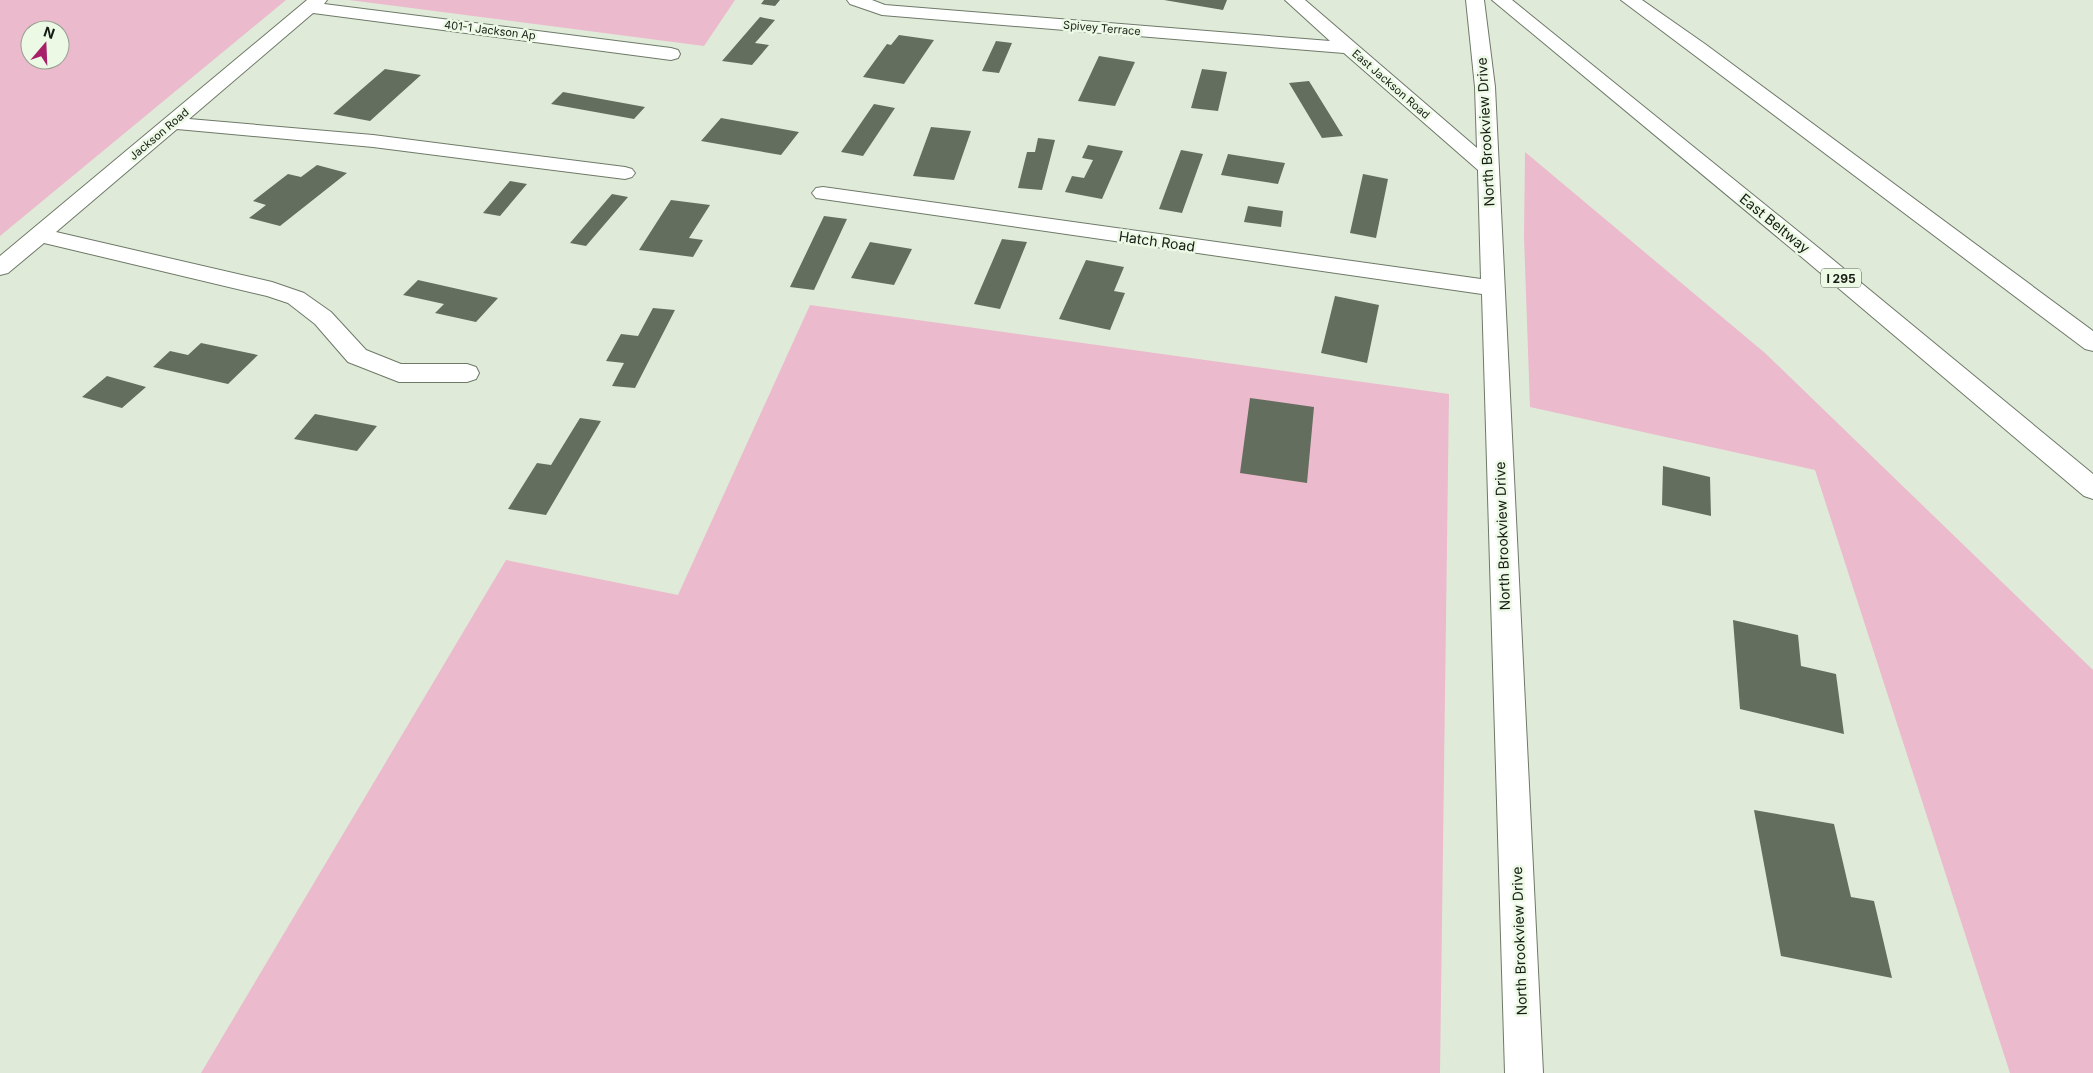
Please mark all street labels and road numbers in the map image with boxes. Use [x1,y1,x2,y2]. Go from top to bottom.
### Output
street label: 401-1 Jackson Ap [443,17,537,43]
street label: Spivey Terrace [1063,18,1141,38]
street label: East Jackson Road [1349,46,1433,122]
street label: North Brookview Drive [1473,57,1497,207]
street label: Jackson Road [126,105,192,163]
street label: East Beltway [1737,190,1813,256]
street label: Hatch Road [1118,227,1196,255]
road number: I 295 [1821,268,1861,288]
street label: North Brookview Drive [1491,461,1513,611]
street label: North Brookview Drive [1508,866,1530,1016]

